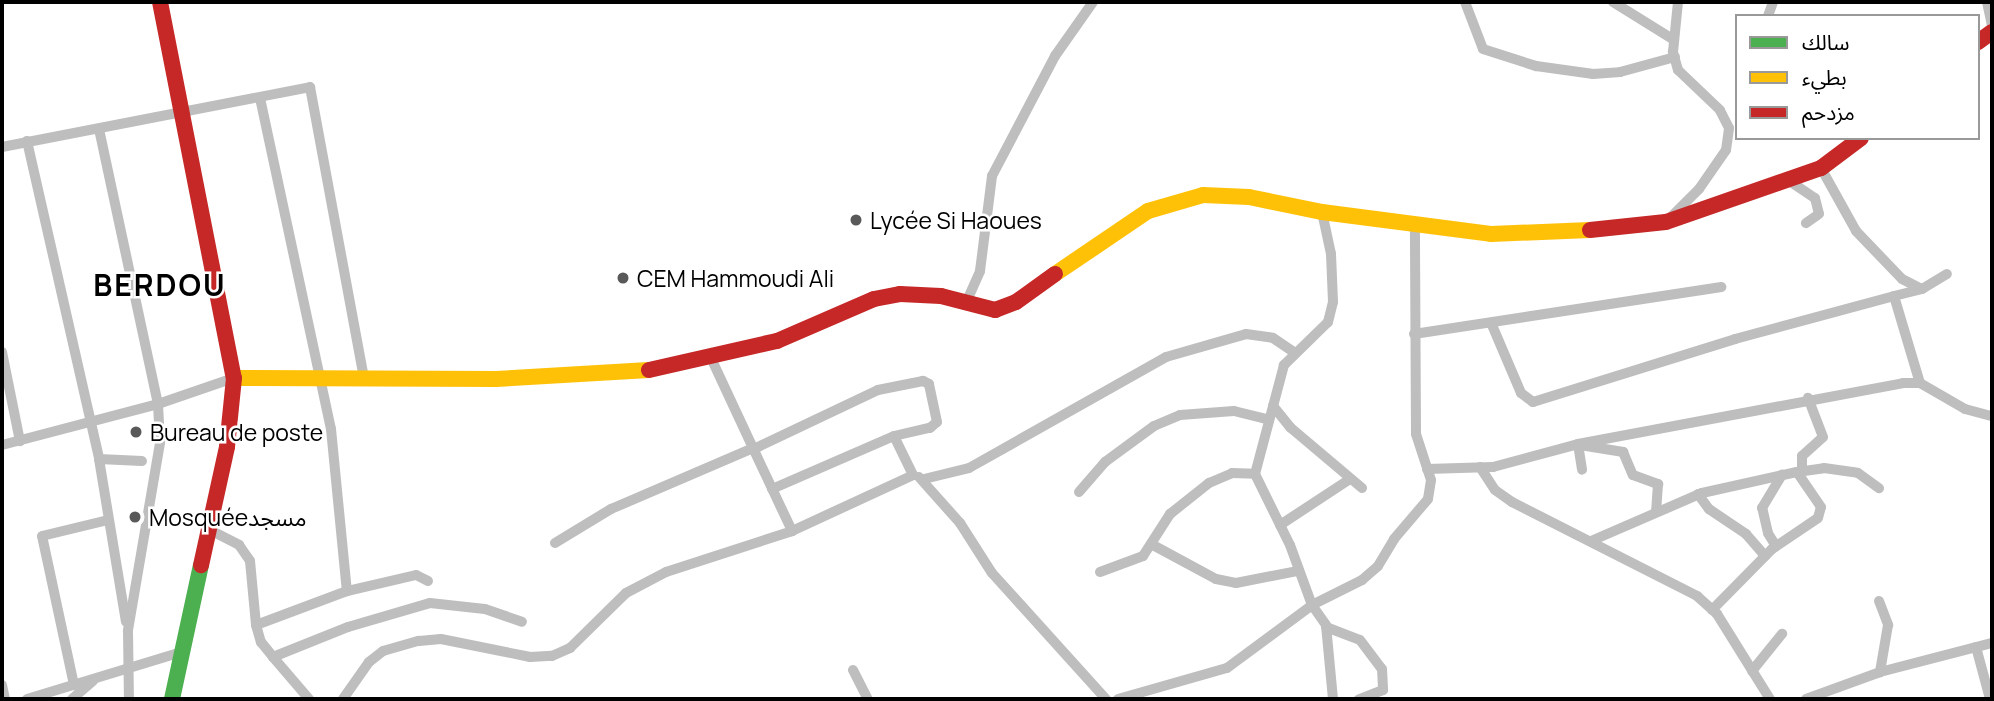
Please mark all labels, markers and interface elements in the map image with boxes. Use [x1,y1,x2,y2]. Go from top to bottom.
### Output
legend [1735,14,1980,140]
text: سالك [1802,28,1849,56]
text: بطيء [1802,63,1847,91]
text: مزدحم [1802,98,1855,126]
place label: Lycée Si Haoues [870,206,1042,234]
marker: Lycée Si Haoues [848,212,864,228]
place label: CEM Hammoudi Ali [637,264,834,292]
district label: BERDOU [94,267,226,303]
marker: CEM Hammoudi Ali [615,270,631,286]
place label: Bureau de poste [150,418,323,446]
marker: Bureau de poste [128,424,144,440]
place label: Mosquéeمسجد [149,503,307,531]
marker: Mosquéeمسجد [127,509,143,525]

